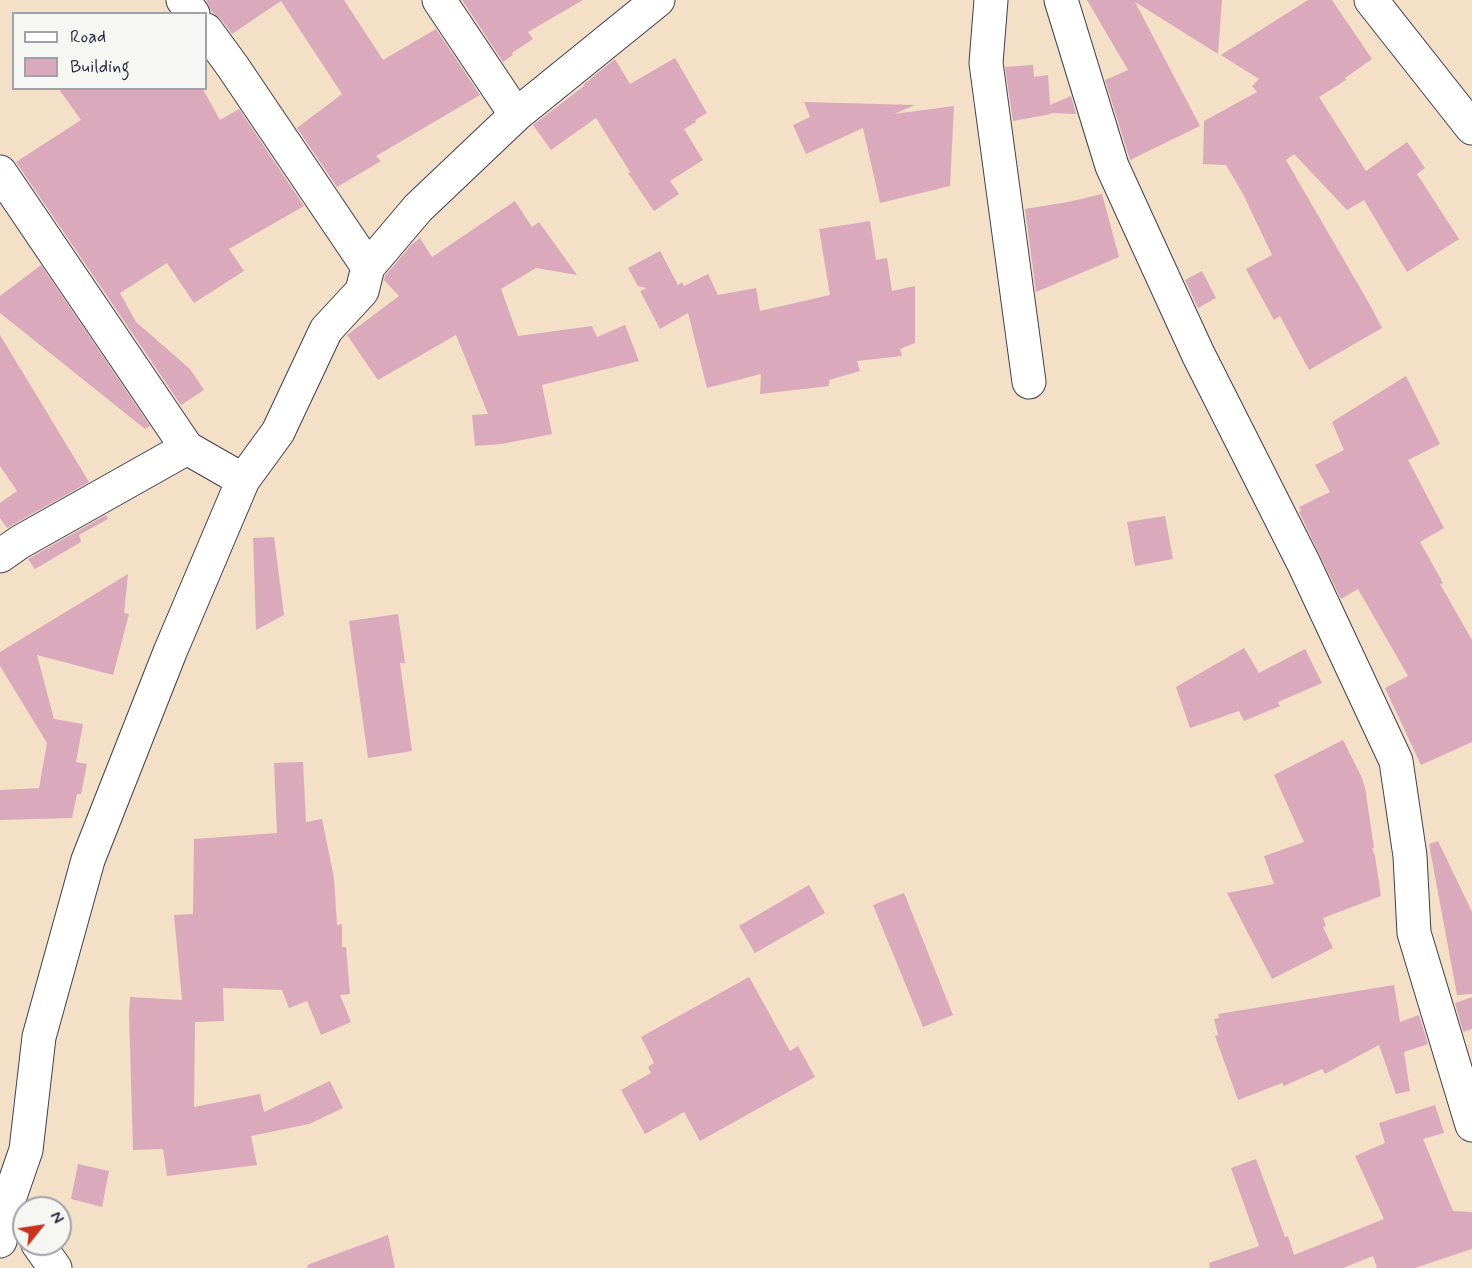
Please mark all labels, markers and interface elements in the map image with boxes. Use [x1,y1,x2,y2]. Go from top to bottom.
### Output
legend [12,12,207,90]
text: Road [70,25,106,49]
text: Building [70,55,130,79]
north arrow [12,1196,72,1256]
text: N [45,1208,68,1228]

